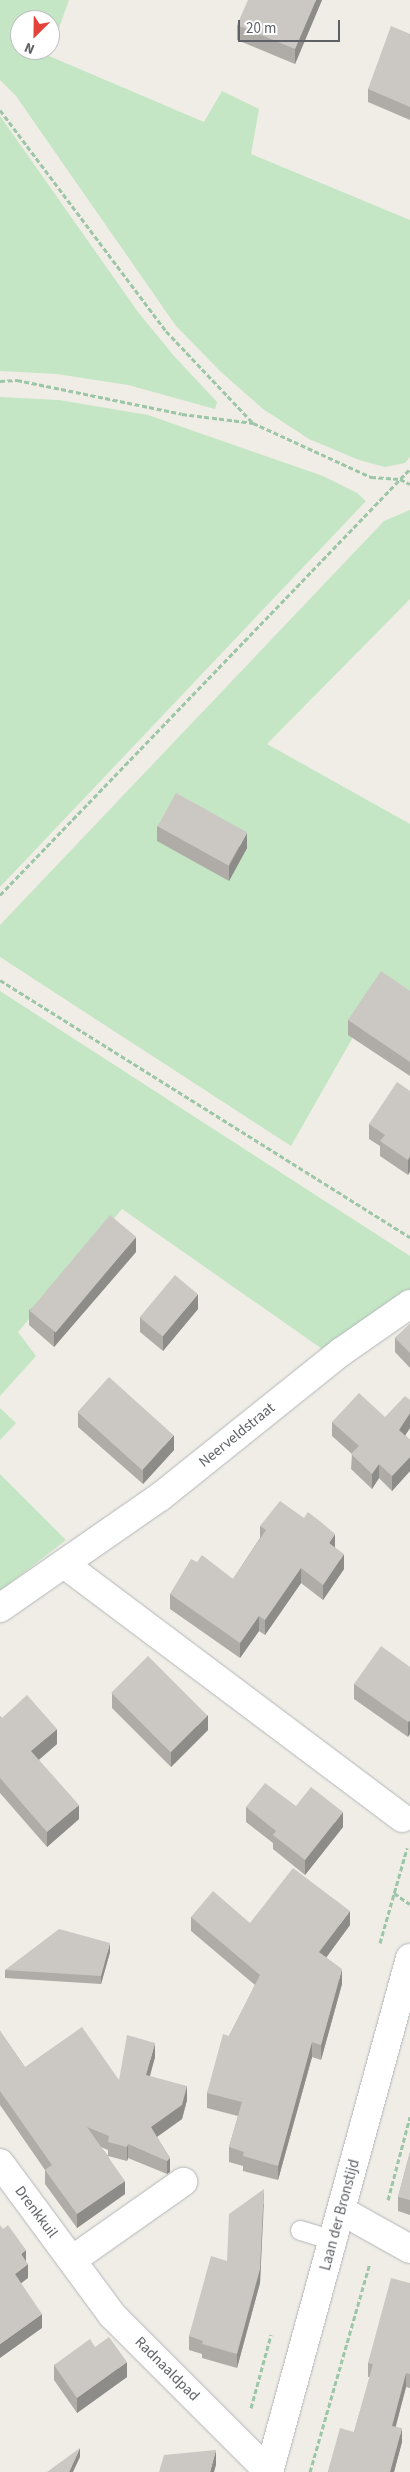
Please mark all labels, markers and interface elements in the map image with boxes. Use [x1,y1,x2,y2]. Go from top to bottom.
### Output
north arrow [10,10,60,60]
scale bar [240,10,342,42]
text: 20 m [246,18,276,39]
text: N [21,37,38,59]
street label: Neerveldstraat [195,1399,279,1471]
street label: Laan der Bronstijd [316,2157,364,2273]
street label: Drenkkuil [11,2183,61,2241]
street label: Radnaaldpad [131,2333,203,2405]

